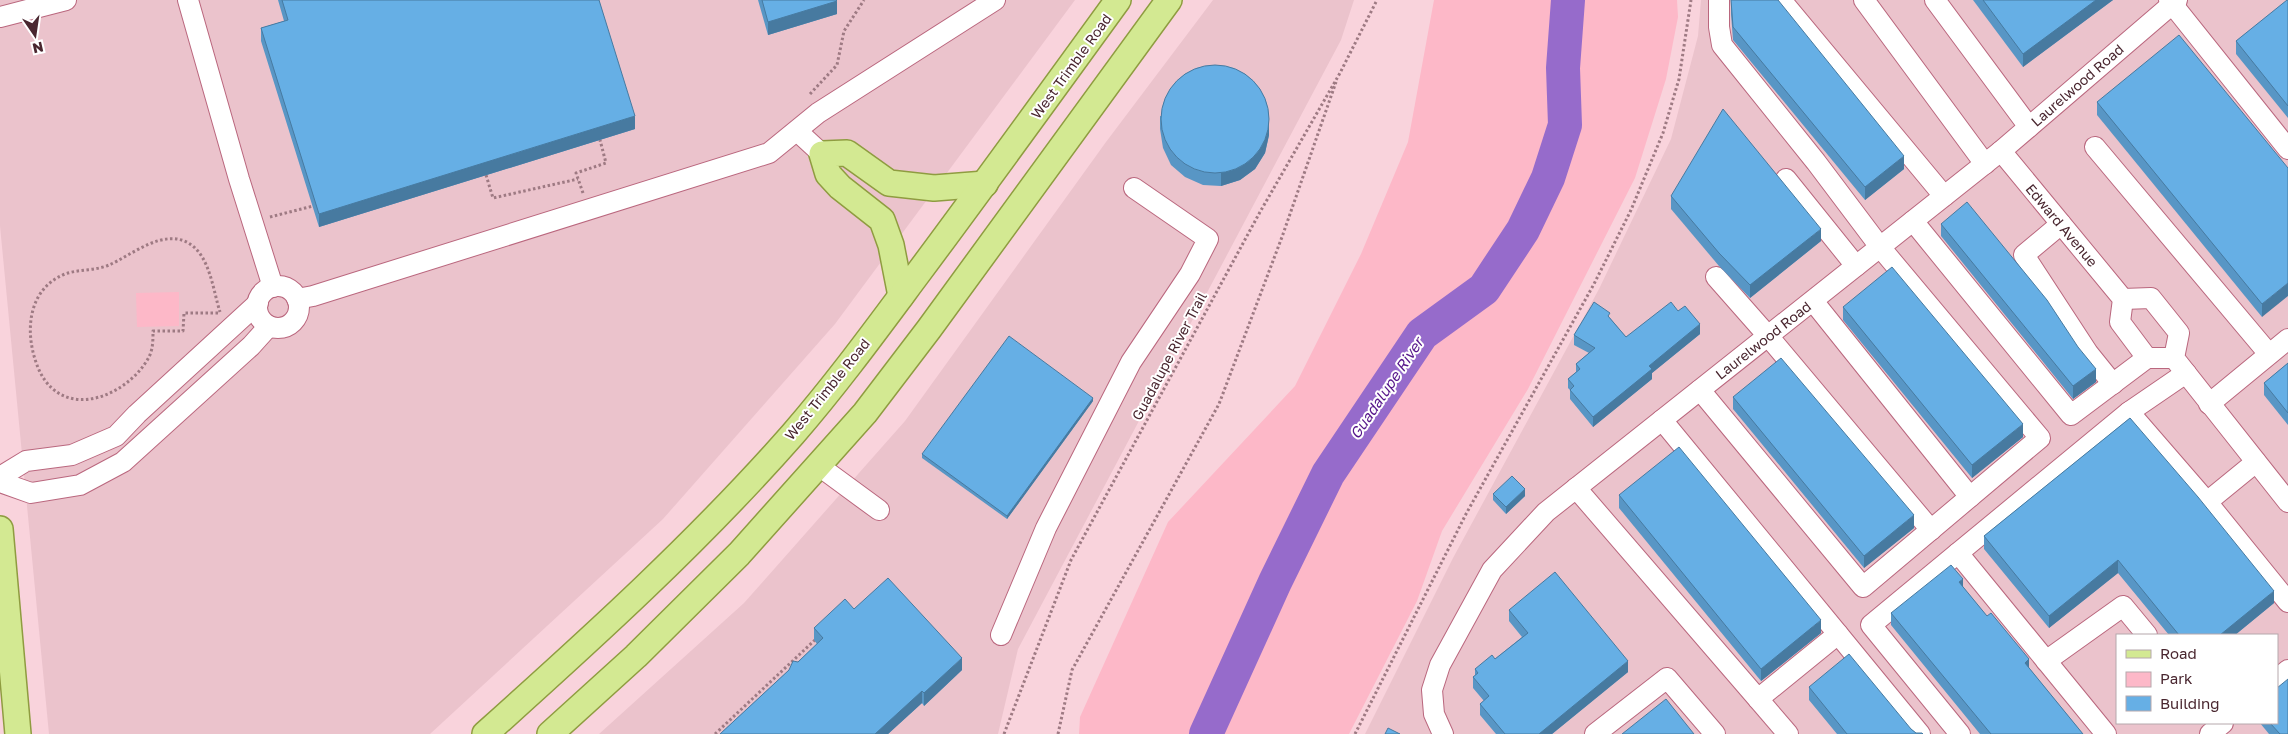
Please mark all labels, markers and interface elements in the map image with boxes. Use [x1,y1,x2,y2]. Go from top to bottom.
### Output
north arrow [10,10,60,60]
street label: West Trimble Road [1027,10,1115,122]
text: N [31,39,45,58]
street label: Laurelwood Road [2027,40,2127,130]
street label: Edward Avenue [2022,180,2102,270]
street label: Guadalupe River Trail [1128,289,1210,423]
street label: Laurelwood Road [1712,297,1814,383]
water label: Guadalupe River [1345,332,1428,442]
street label: West Trimble Road [781,335,873,443]
legend [2116,634,2278,724]
text: Road [2160,644,2197,662]
text: Park [2160,669,2193,687]
text: Building [2160,694,2220,712]

